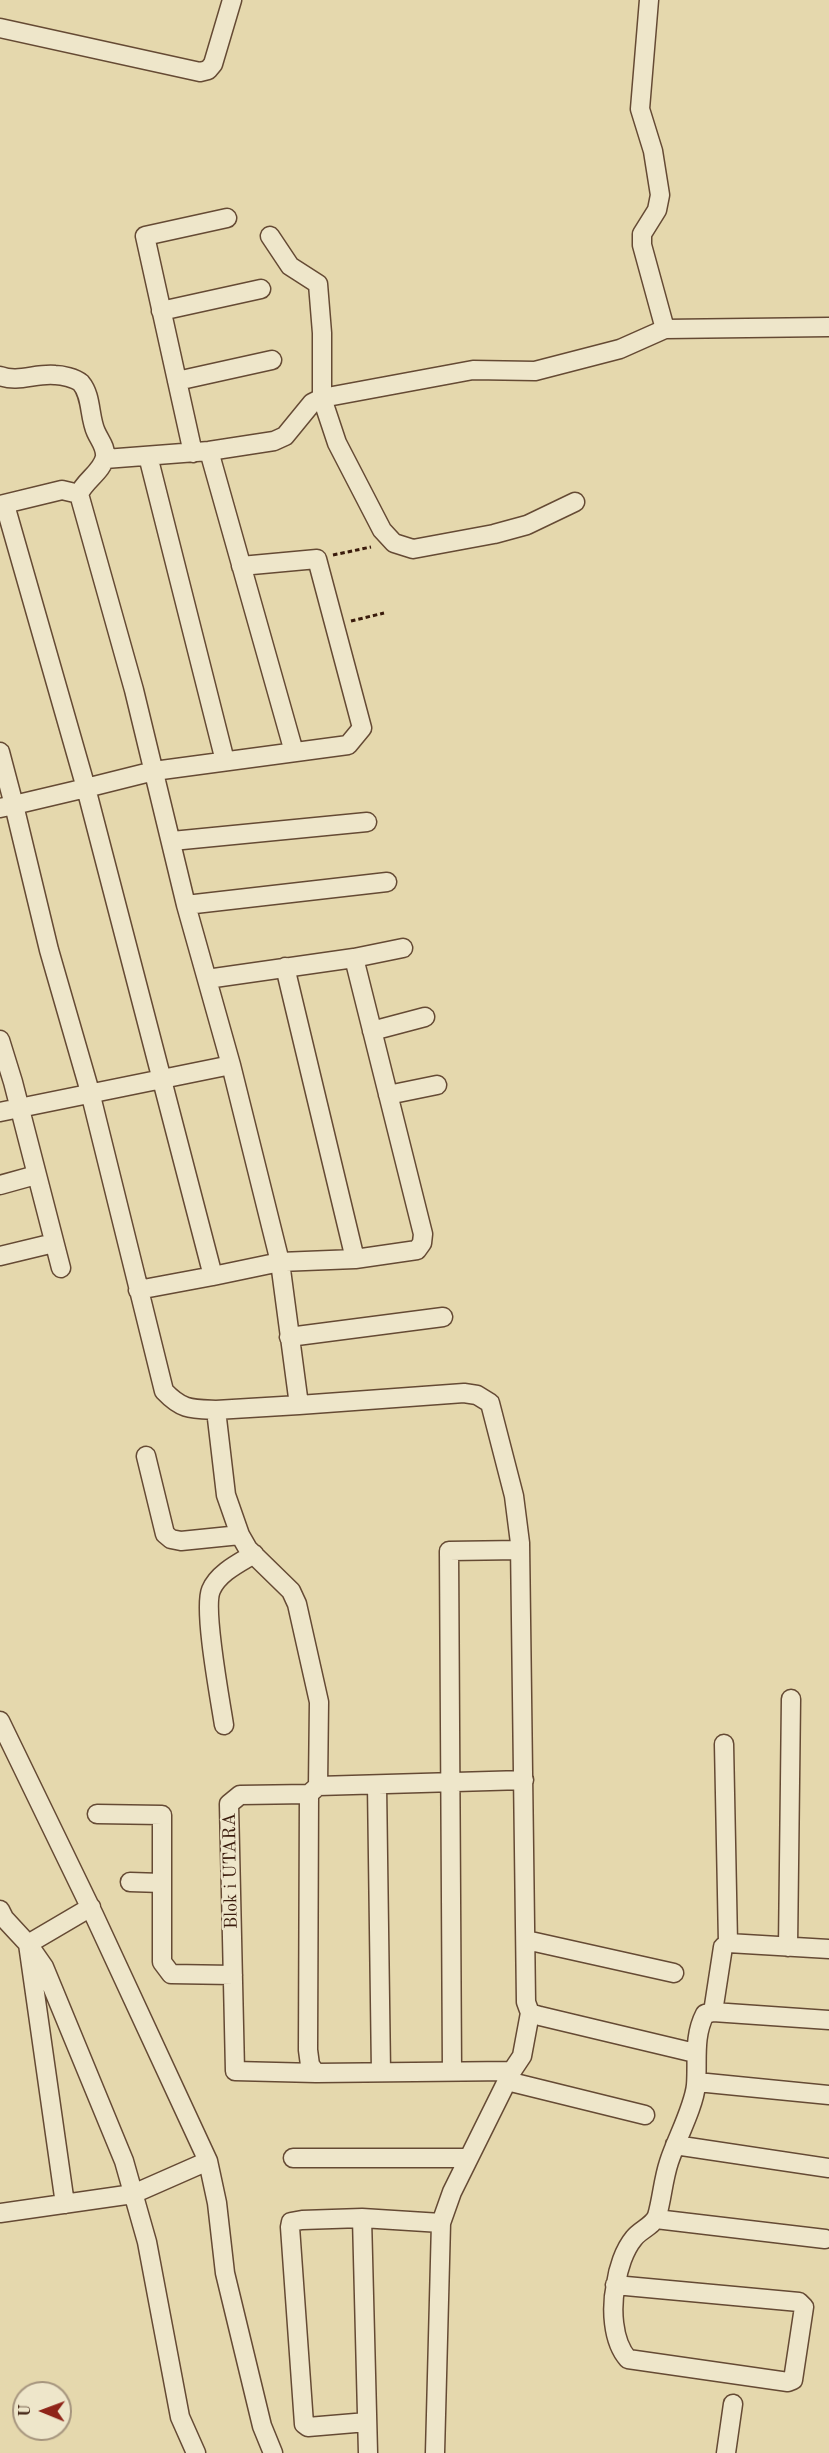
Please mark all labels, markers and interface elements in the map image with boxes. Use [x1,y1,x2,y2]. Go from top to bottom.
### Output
street label: Blok i UTARA [219,1813,243,1929]
north arrow [12,2381,72,2441]
text: U [18,2404,34,2417]

